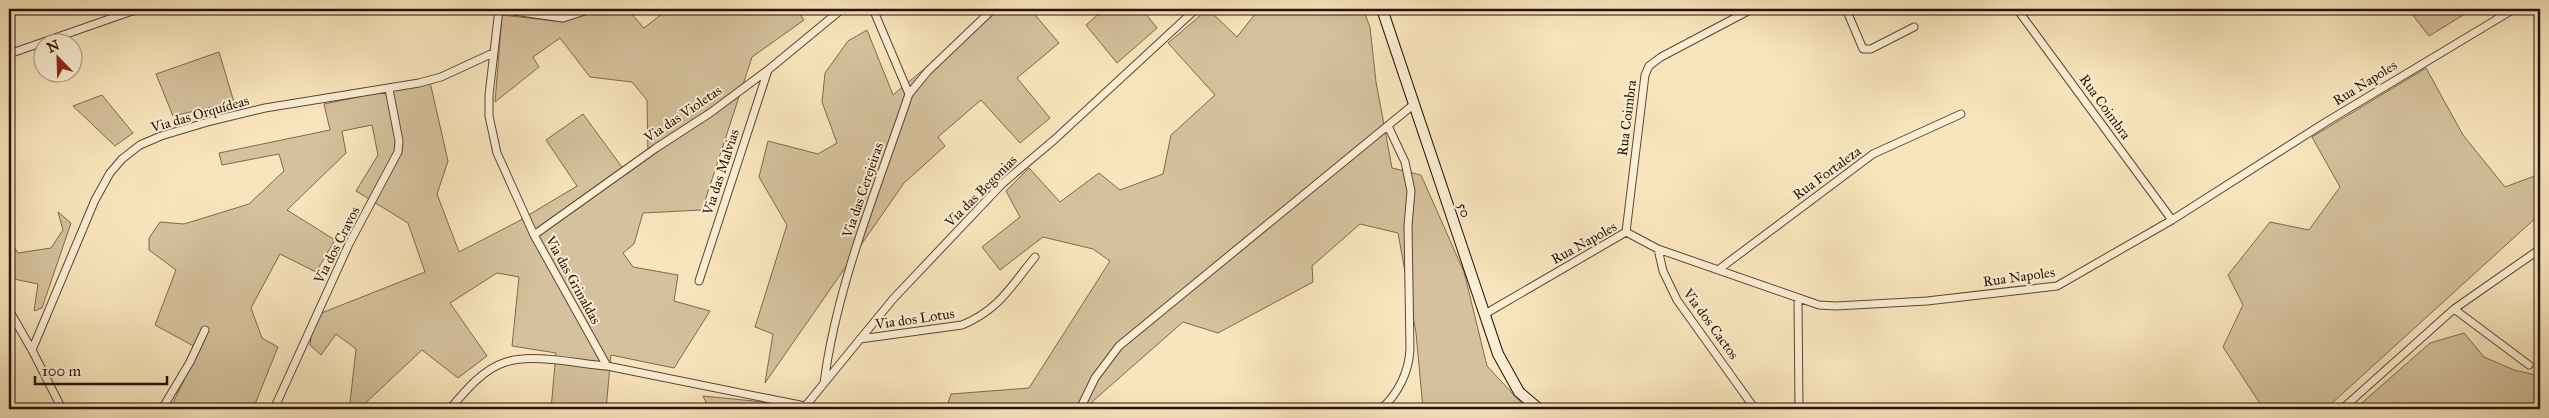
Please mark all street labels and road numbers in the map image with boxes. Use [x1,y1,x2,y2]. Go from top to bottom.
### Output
street label: Rua Napoles [2330,57,2400,109]
street label: Rua Coimbra [2076,71,2134,143]
street label: Rua Coimbra [1614,79,1640,157]
street label: Via das Violetas [640,82,725,147]
street label: Via das Orquídeas [148,92,251,137]
street label: Via das Malvias [699,127,743,218]
street label: Via das Cerejeiras [838,140,887,241]
street label: Rua Fortaleza [1790,143,1864,203]
street label: Via das Begonias [941,151,1021,231]
street label: 50 [1454,200,1474,220]
street label: Via dos Cravos [310,204,364,287]
street label: Rua Napoles [1548,218,1620,268]
street label: Via das Grinaldas [541,232,604,327]
street label: Rua Napoles [1982,264,2056,290]
street label: Via dos Cactos [1679,284,1742,363]
street label: Via dos Lotus [873,305,956,333]

